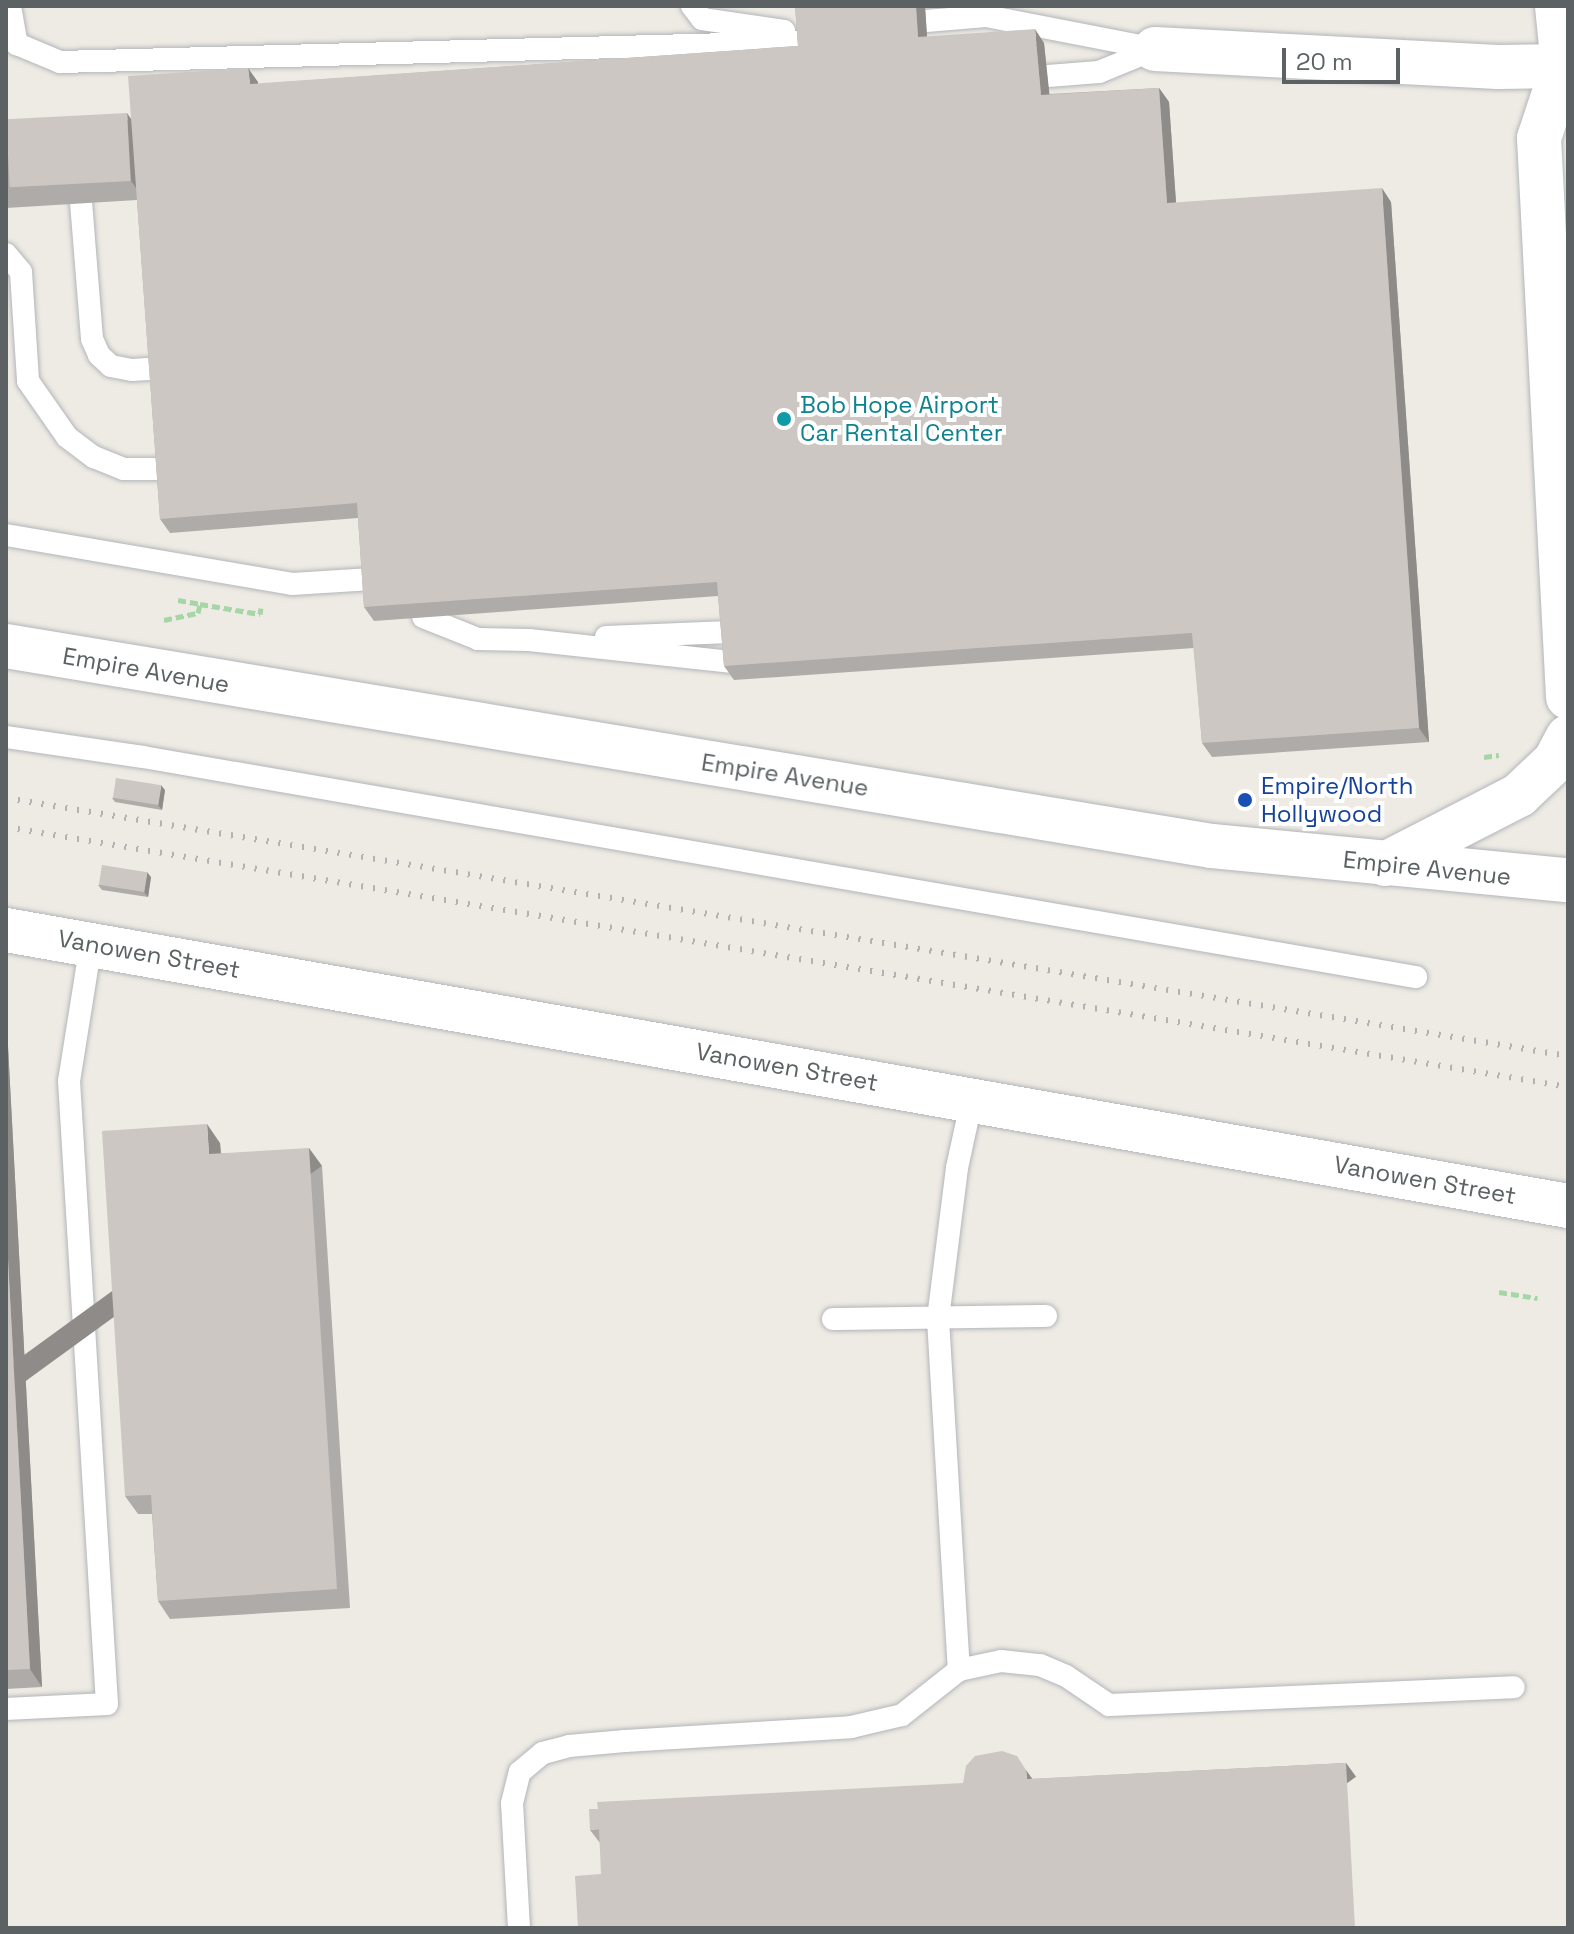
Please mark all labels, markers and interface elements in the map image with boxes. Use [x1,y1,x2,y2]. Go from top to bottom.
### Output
scale bar [1286,32,1404,82]
text: 20 m [1296,46,1353,77]
place label: Bob Hope Airport Car Rental Center [800,391,1003,447]
marker: Bob Hope Airport Car Rental Center [775,410,793,428]
street label: Empire Avenue [60,641,232,699]
street label: Empire Avenue [699,748,871,802]
place label: Empire/North Hollywood [1261,772,1413,828]
marker: Empire/North Hollywood [1236,791,1254,809]
street label: Empire Avenue [1341,845,1513,891]
street label: Vanowen Street [56,924,242,984]
street label: Vanowen Street [694,1037,880,1097]
street label: Vanowen Street [1332,1150,1518,1210]

